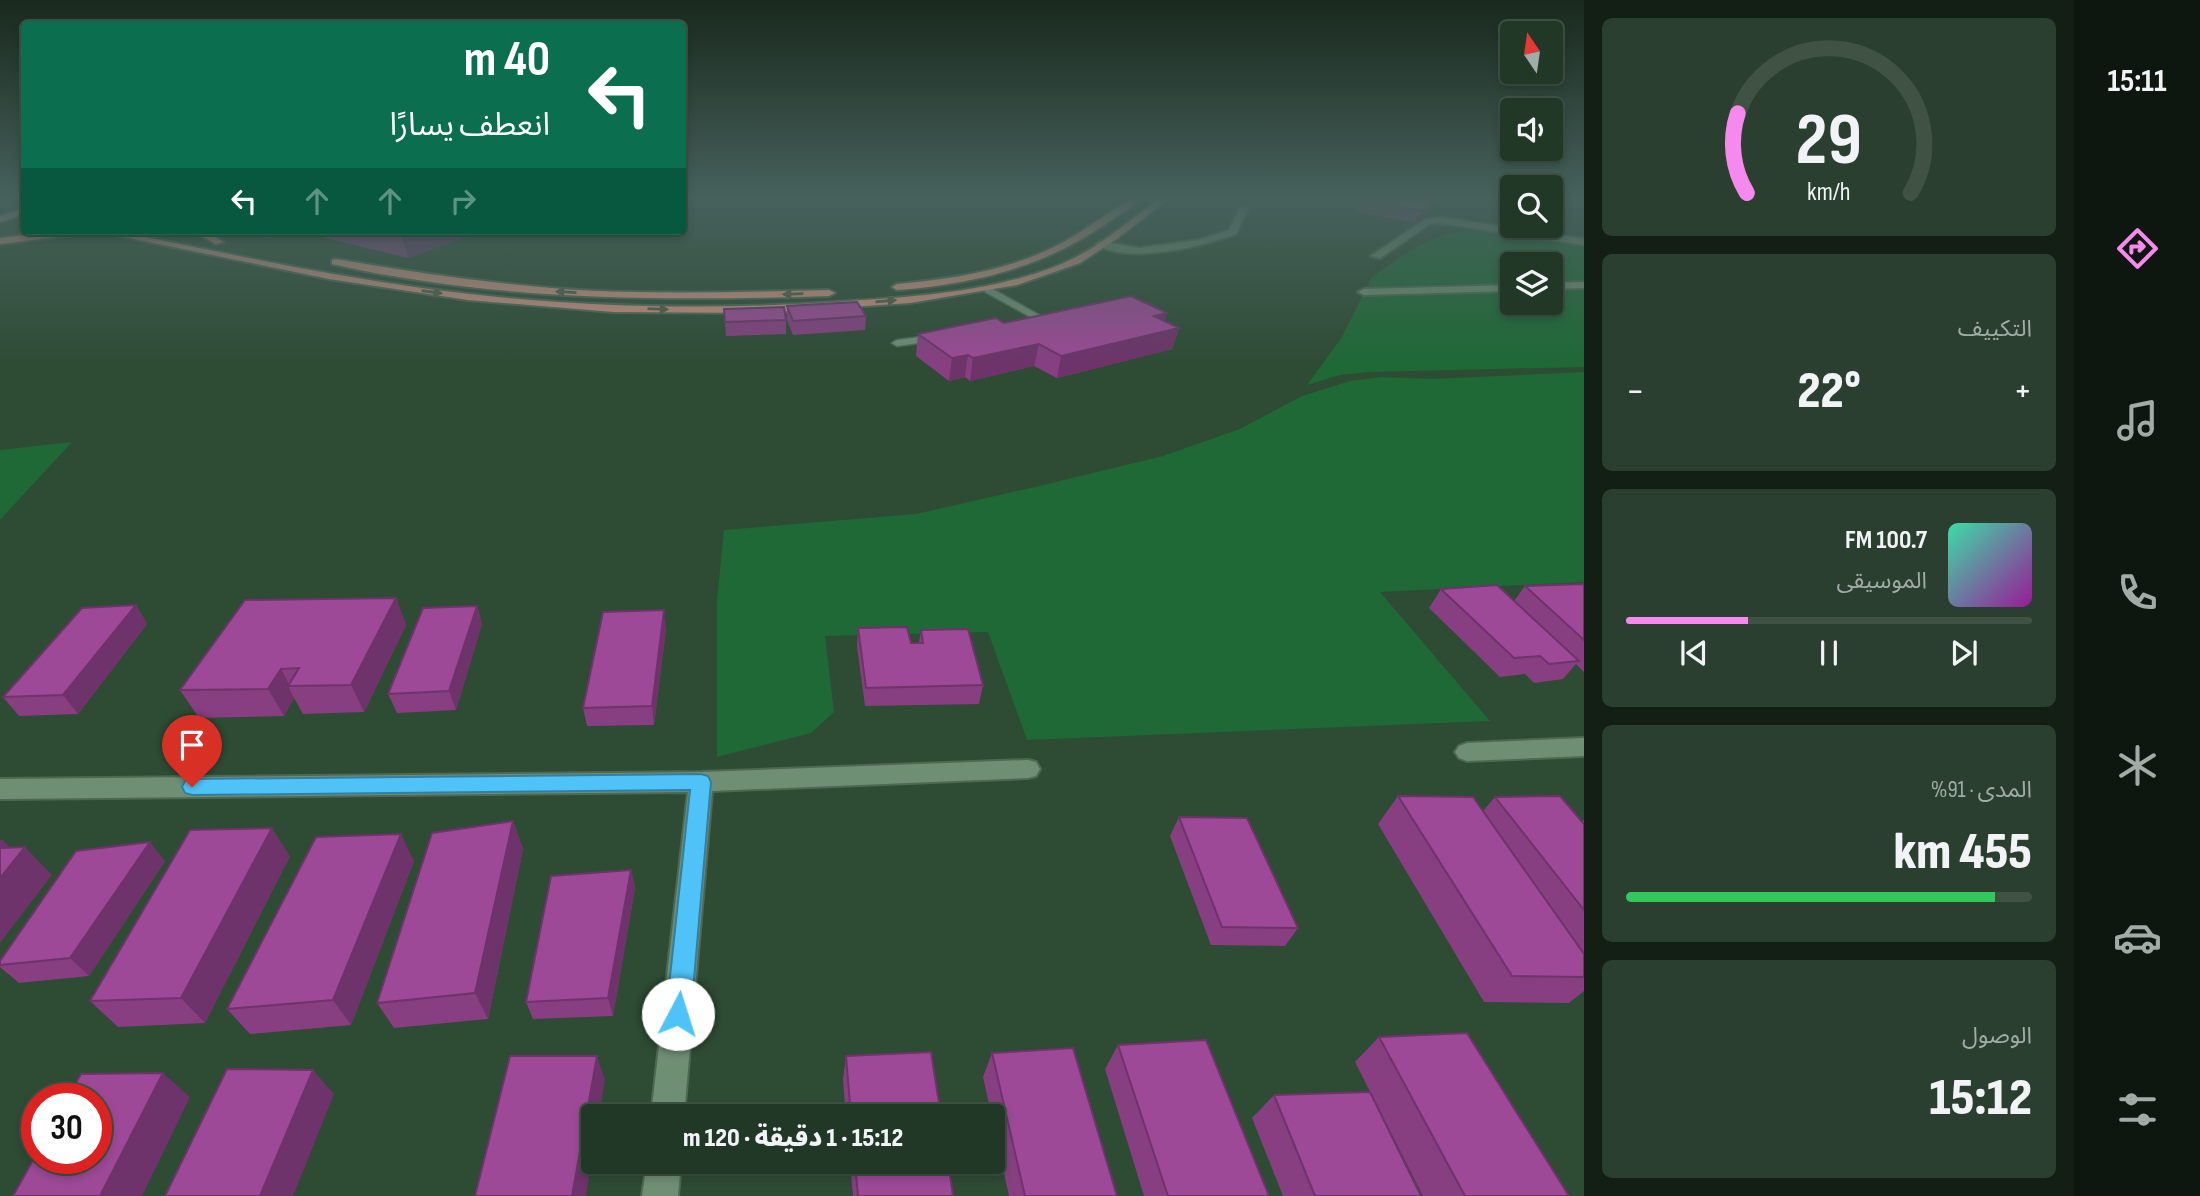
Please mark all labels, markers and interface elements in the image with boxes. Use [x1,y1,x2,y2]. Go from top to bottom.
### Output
north arrow [1500,21,1563,84]
map controls [1500,21,1563,315]
text: 40 m [464,31,550,90]
icon: left [574,49,665,140]
text: 15:11 [2108,62,2166,101]
text: 29 [1796,97,1862,185]
button: sound [1500,98,1563,161]
text: انعطف يسارًا [390,106,550,145]
button: search [1500,175,1563,238]
text: km/h [1807,177,1851,208]
icon: left [225,182,263,220]
icon: ahead [298,182,336,220]
icon: ahead [371,182,409,220]
icon: right [444,182,482,220]
icon: directions [2113,224,2162,273]
button: layers [1500,252,1563,315]
one-way arrow [554,286,576,297]
one-way arrow [421,287,443,298]
one-way arrow [782,288,804,300]
one-way arrow [875,295,897,306]
one-way arrow [648,303,670,315]
text: التكييف [1958,315,2032,343]
text: 22° [1797,360,1861,423]
text: − [1626,369,1645,414]
text: + [2013,369,2032,414]
icon: music [2113,396,2162,445]
text: 100.7 FM [1845,525,1927,556]
text: الموسيقى [1836,567,1927,595]
icon: phone [2113,568,2162,617]
icon: previous [1675,634,1713,672]
icon: pause [1810,634,1848,672]
icon: next [1945,634,1983,672]
pin [162,715,222,787]
icon: arrive [173,726,211,764]
icon: climate [2113,741,2162,790]
text: المدى · 91% [1931,776,2032,804]
text: 455 km [1893,821,2032,884]
icon: car [2113,913,2162,962]
position arrow [641,977,715,1051]
text: الوصول [1962,1022,2032,1050]
text: 15:12 [1929,1067,2032,1130]
speed limit sign: 30 [21,1083,112,1174]
icon: filters [2113,1085,2162,1134]
text: 15:12 · 1 دقيقة · 120 m [683,1123,903,1154]

